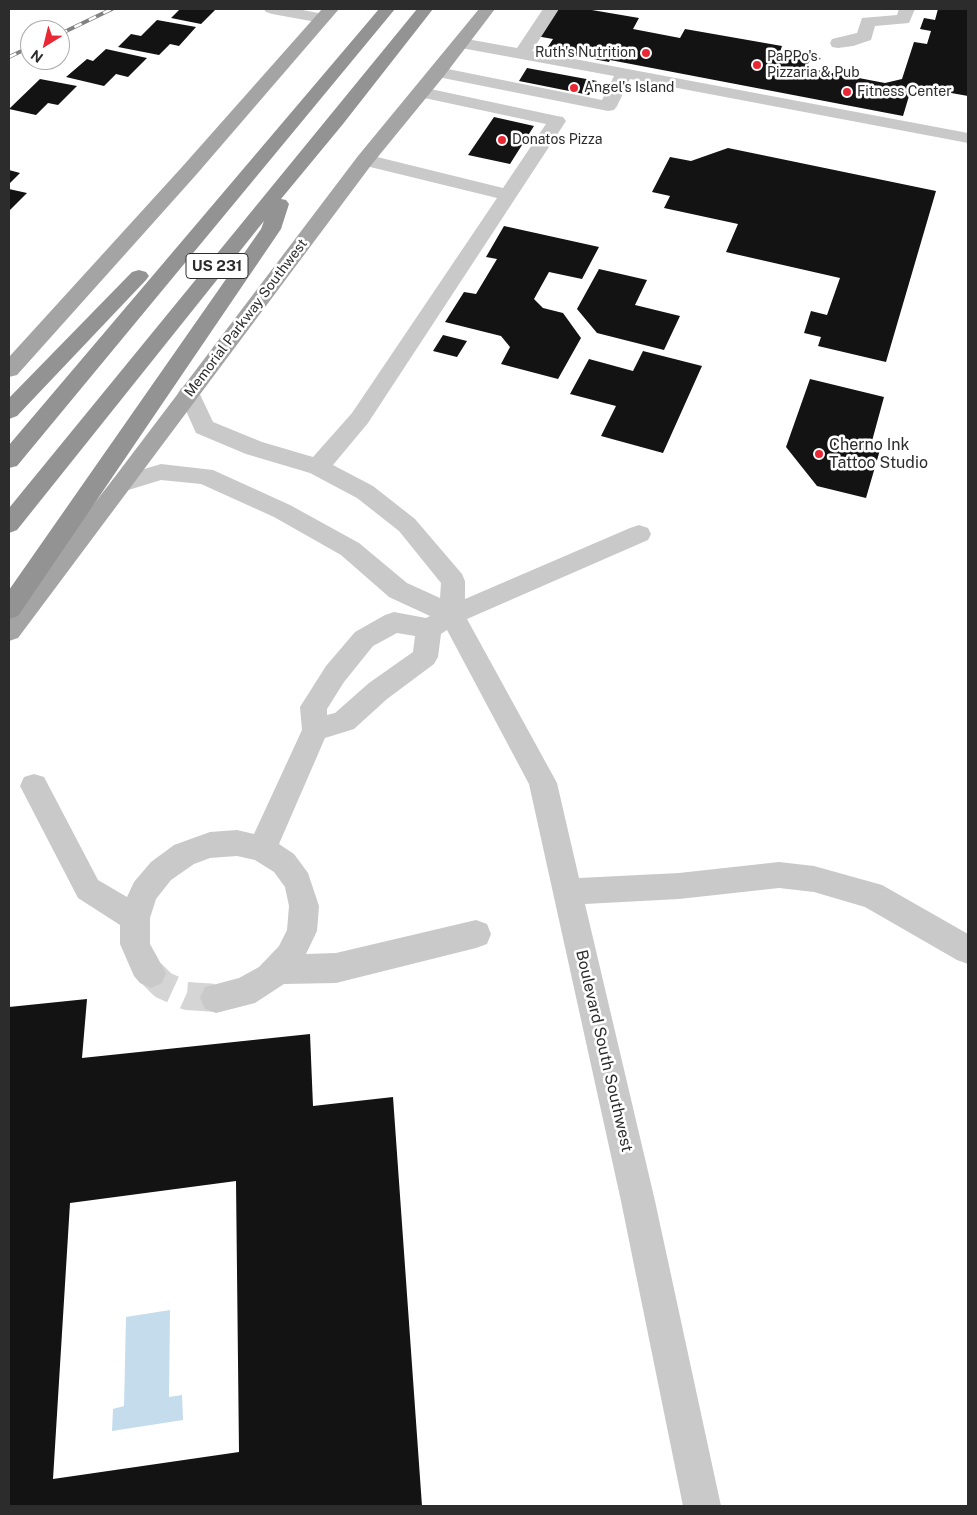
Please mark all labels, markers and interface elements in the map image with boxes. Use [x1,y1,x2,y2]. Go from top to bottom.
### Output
north arrow [20,20,70,70]
place label: Ruth's Nutrition [535,45,636,61]
text: N [28,47,46,66]
marker: Ruth's Nutrition [640,47,652,59]
place label: PaPPo's Pizzaria & Pub [767,49,860,82]
marker: PaPPo's Pizzaria & Pub [751,59,763,71]
place label: Angel's Island [584,80,674,96]
marker: Angel's Island [568,82,580,94]
place label: Fitness Center [857,84,952,100]
marker: Fitness Center [841,86,853,98]
place label: Donatos Pizza [512,132,603,148]
marker: Donatos Pizza [496,134,508,146]
street label: Memorial Parkway Southwest [181,236,311,400]
road number: US 231 [186,254,248,278]
place label: Cherno Ink Tattoo Studio [829,435,928,473]
marker: Cherno Ink Tattoo Studio [813,448,825,460]
street label: Boulevard South Southwest [571,948,637,1154]

